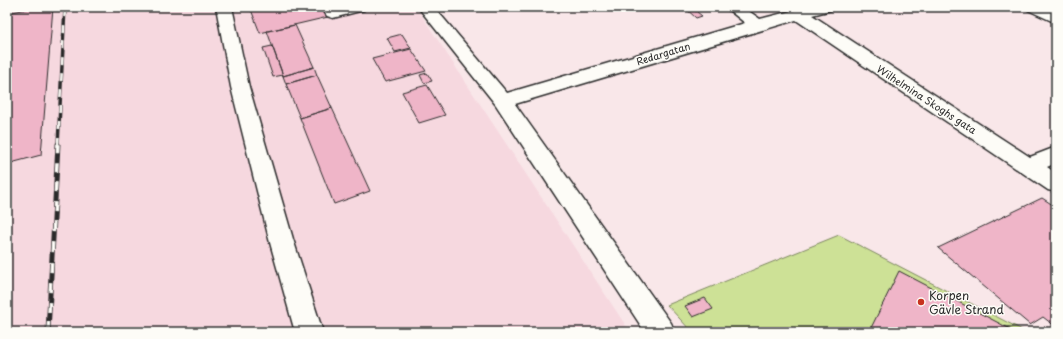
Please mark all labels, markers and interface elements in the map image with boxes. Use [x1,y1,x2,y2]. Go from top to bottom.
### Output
street label: Redargatan [634,38,692,68]
street label: Wilhelmina Skoghs gata [874,61,980,137]
place label: Korpen Gävle Strand [929,286,1005,318]
marker: Korpen Gävle Strand [916,297,926,307]

